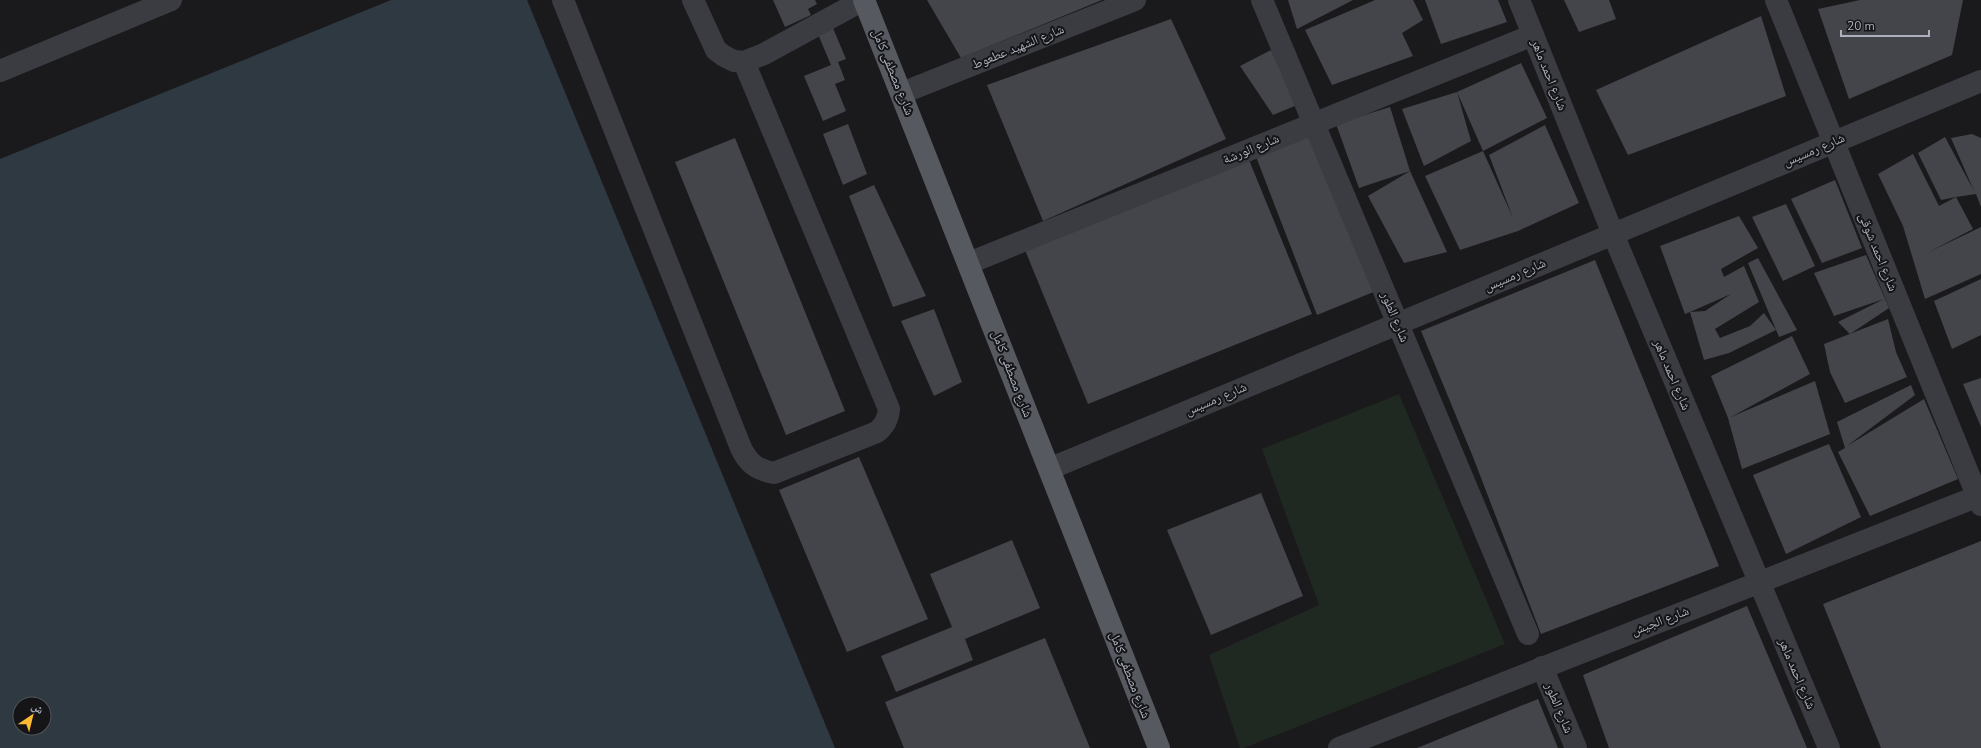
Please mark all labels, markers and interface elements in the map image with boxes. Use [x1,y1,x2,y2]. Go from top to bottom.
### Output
scale bar [1841,12,1929,38]
text: 20 m [1847,18,1875,34]
street label: شارع الشهيد عطعوط [969,20,1067,74]
street label: شارع مصطفى كامل [867,26,919,118]
street label: شارع احمد ماهر [1526,36,1571,113]
street label: شارع رمسيس [1780,129,1848,171]
street label: شارع الورشة [1220,130,1282,168]
street label: شارع احمد شوقى [1854,210,1902,294]
street label: شارع رمسيس [1481,254,1549,296]
street label: شارع الطور [1376,288,1414,345]
street label: شارع مصطفى كامل [987,328,1037,420]
street label: شارع احمد ماهر [1649,336,1695,413]
street label: شارع رمسيس [1182,378,1250,420]
street label: شارع الجيش [1629,602,1691,640]
street label: شارع مصطفى كامل [1105,629,1155,721]
street label: شارع احمد ماهر [1774,635,1820,712]
street label: شارع الطور [1540,679,1578,736]
north arrow [12,696,52,736]
text: ش [28,699,47,718]

